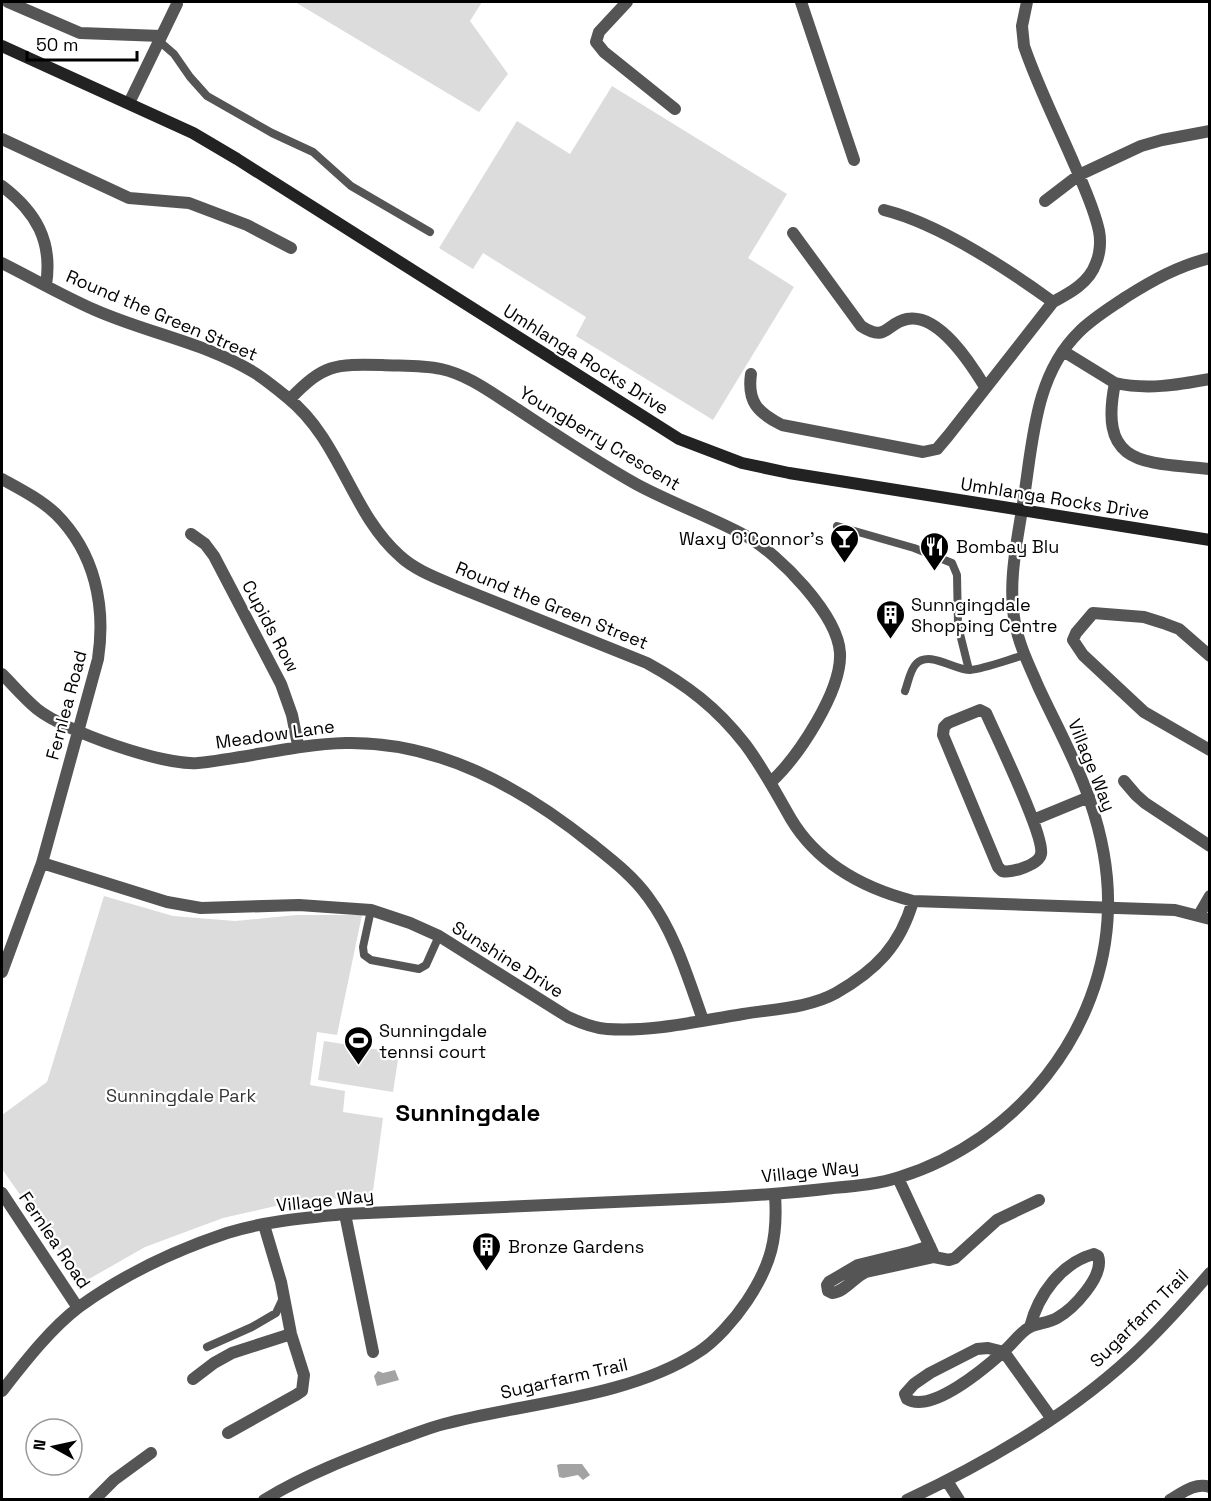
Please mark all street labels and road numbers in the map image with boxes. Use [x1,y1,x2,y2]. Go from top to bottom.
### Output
street label: Round the Green Street [63,264,261,366]
street label: Umhlanga Rocks Drive [499,299,673,419]
street label: Youngberry Crescent [515,381,685,495]
street label: Umhlanga Rocks Drive [959,472,1151,524]
street label: Round the Green Street [452,556,652,654]
street label: Cupids Row [237,576,305,676]
street label: Fernlea Road [40,648,92,762]
street label: Meadow Lane [214,714,336,754]
street label: Village Way [1063,715,1121,815]
street label: Sunshine Drive [448,915,568,1003]
street label: Village Way [760,1154,860,1188]
street label: Village Way [275,1183,375,1217]
street label: Fernlea Road [14,1187,96,1293]
street label: Sugarfarm Trail [1085,1264,1193,1372]
street label: Sugarfarm Trail [498,1352,630,1404]

